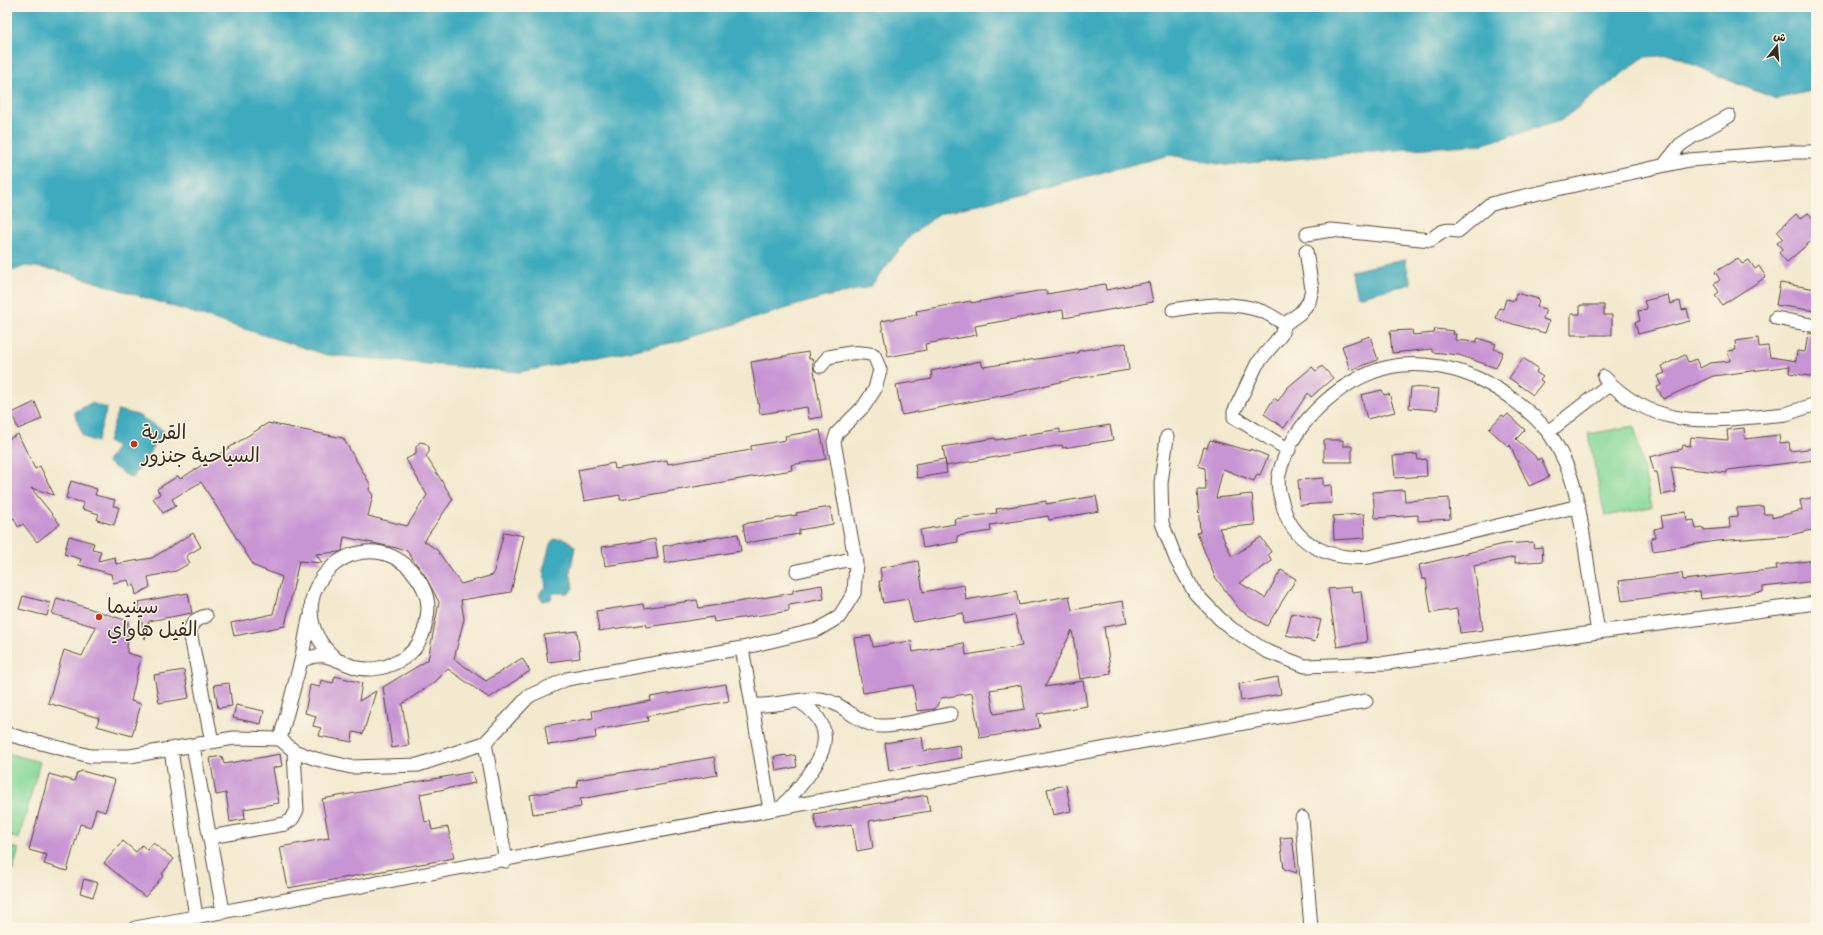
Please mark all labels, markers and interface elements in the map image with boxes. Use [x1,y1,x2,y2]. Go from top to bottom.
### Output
north arrow [1757,26,1797,66]
text: ش [1772,28,1788,45]
place label: القرية السياحية جنزور [140,420,260,468]
marker: القرية السياحية جنزور [129,439,139,449]
place label: سينيما الفيل هاواي [107,594,198,644]
marker: سينيما الفيل هاواي [94,612,104,622]

